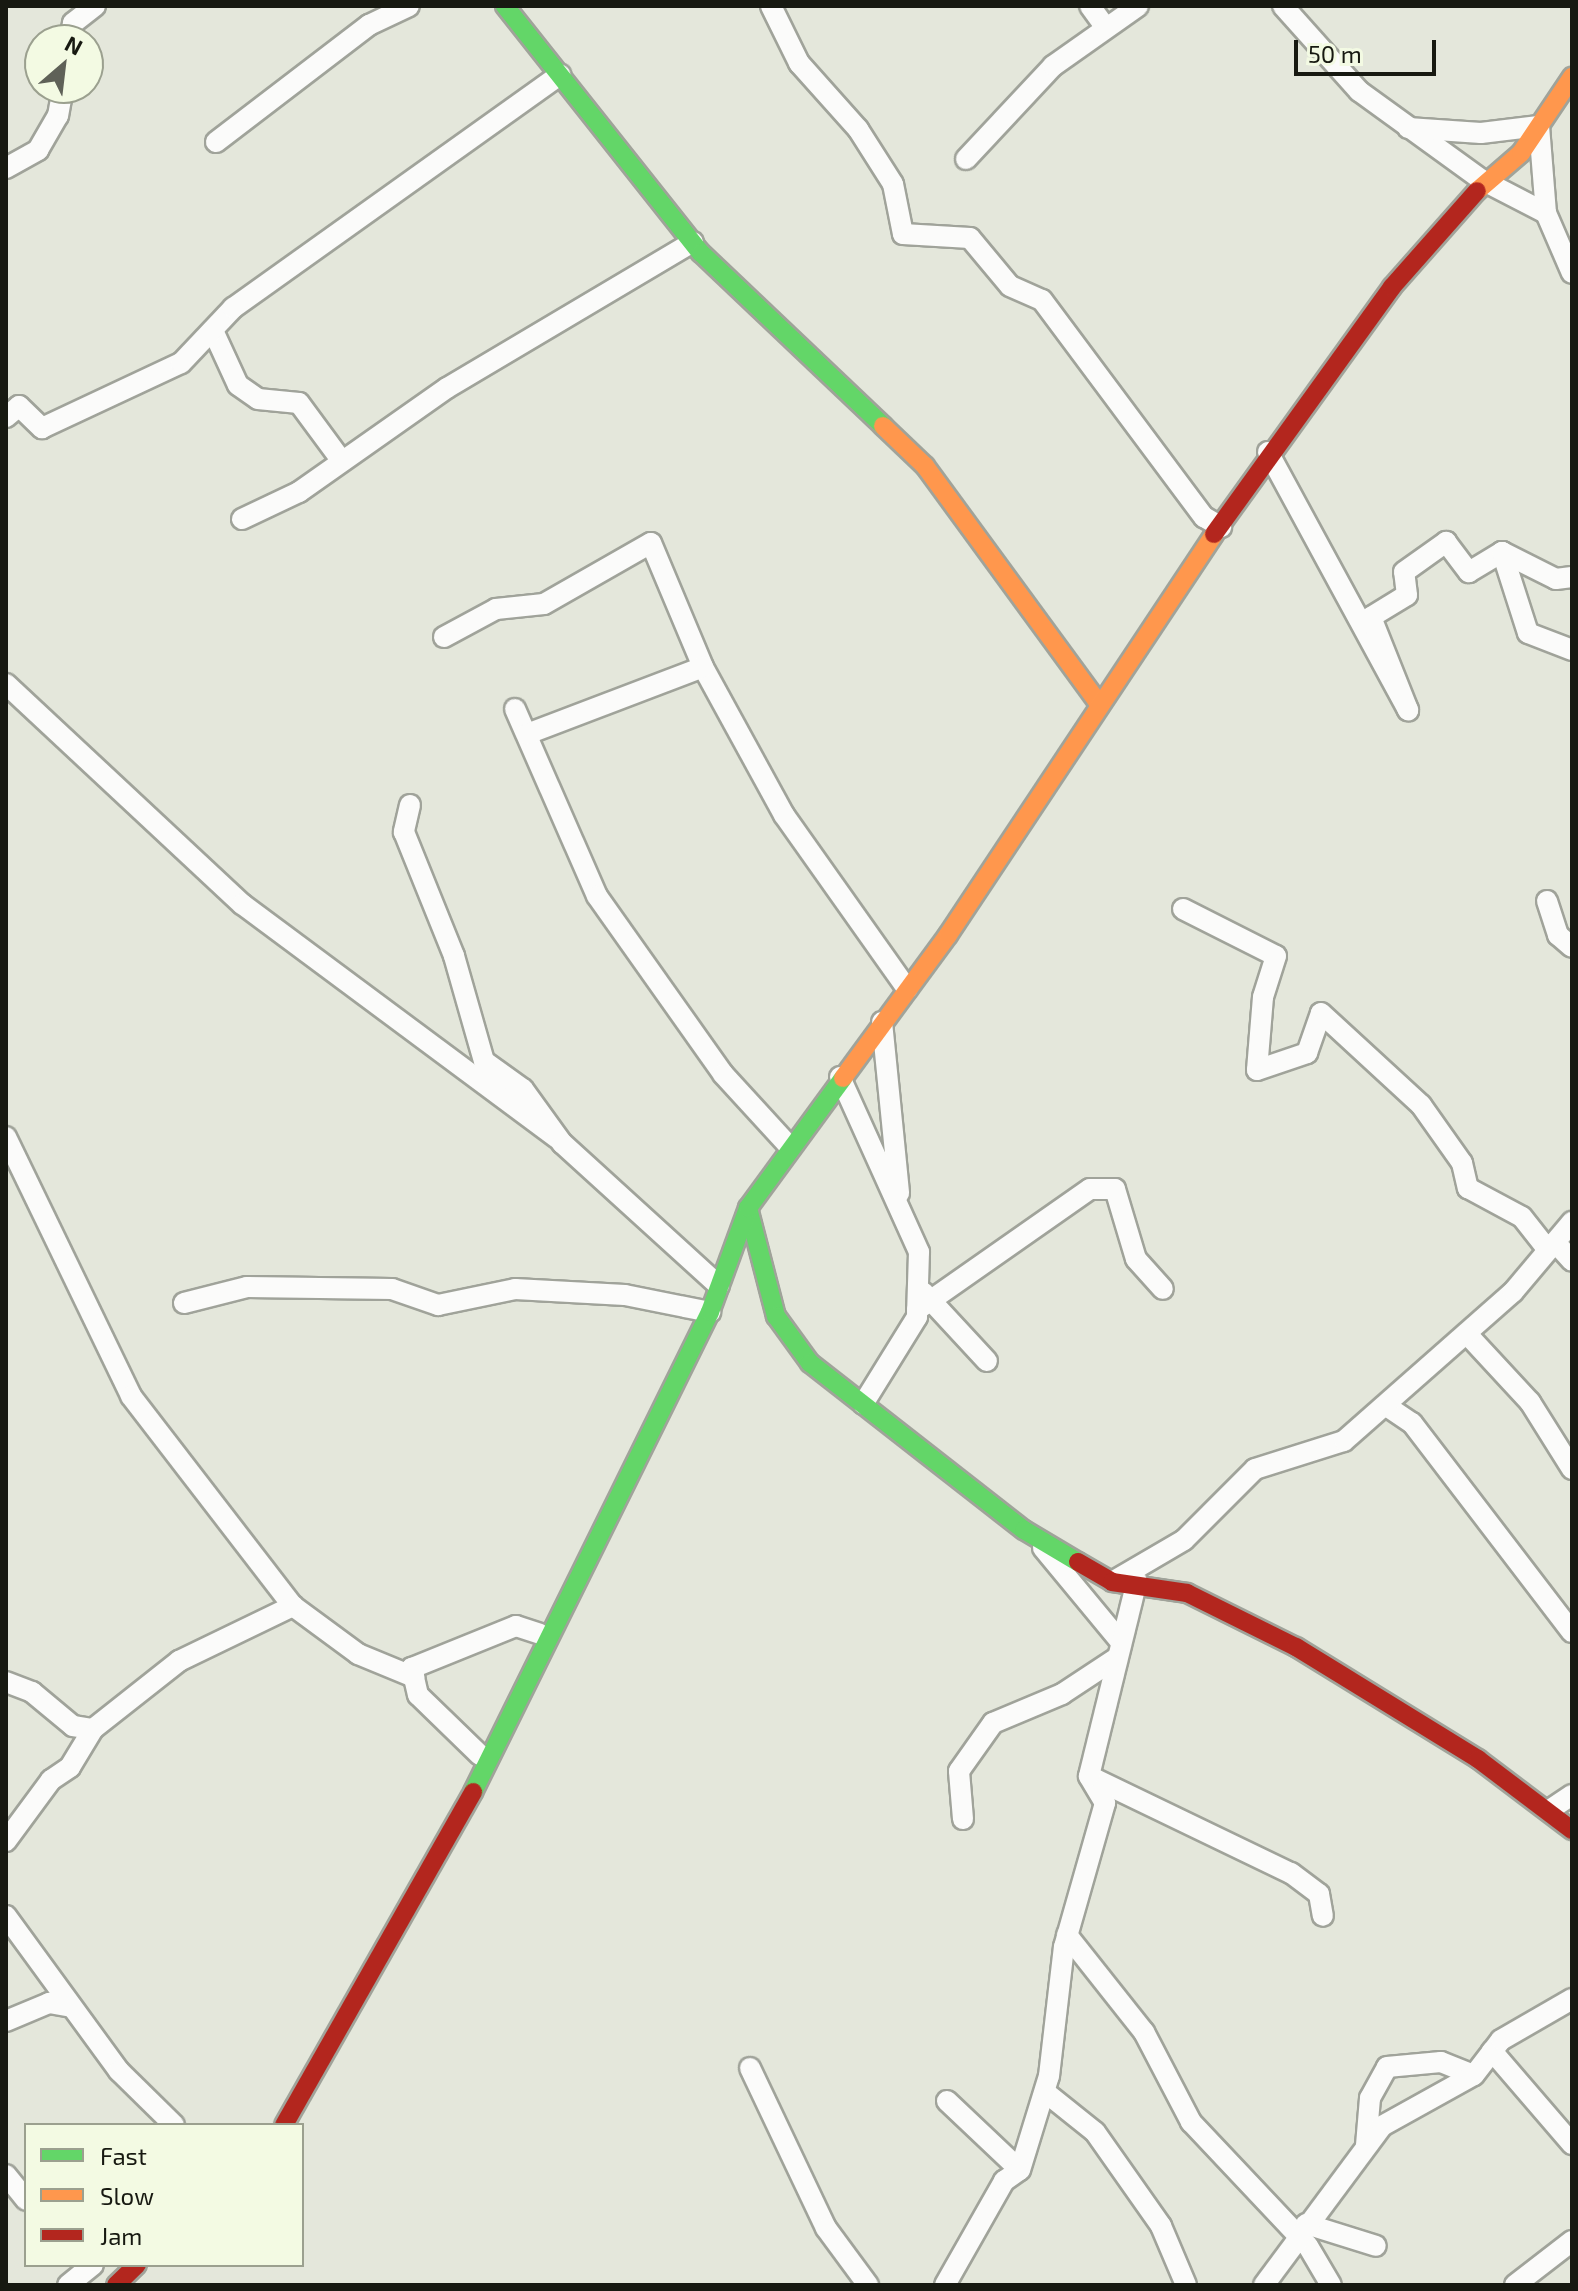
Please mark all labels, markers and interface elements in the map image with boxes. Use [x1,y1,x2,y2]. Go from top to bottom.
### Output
north arrow [24,24,104,104]
scale bar [1298,24,1440,74]
text: N [61,29,87,60]
text: 50 m [1308,39,1362,68]
legend [24,2123,304,2267]
text: Fast [100,2141,147,2170]
text: Slow [100,2181,154,2210]
text: Jam [100,2221,142,2250]

